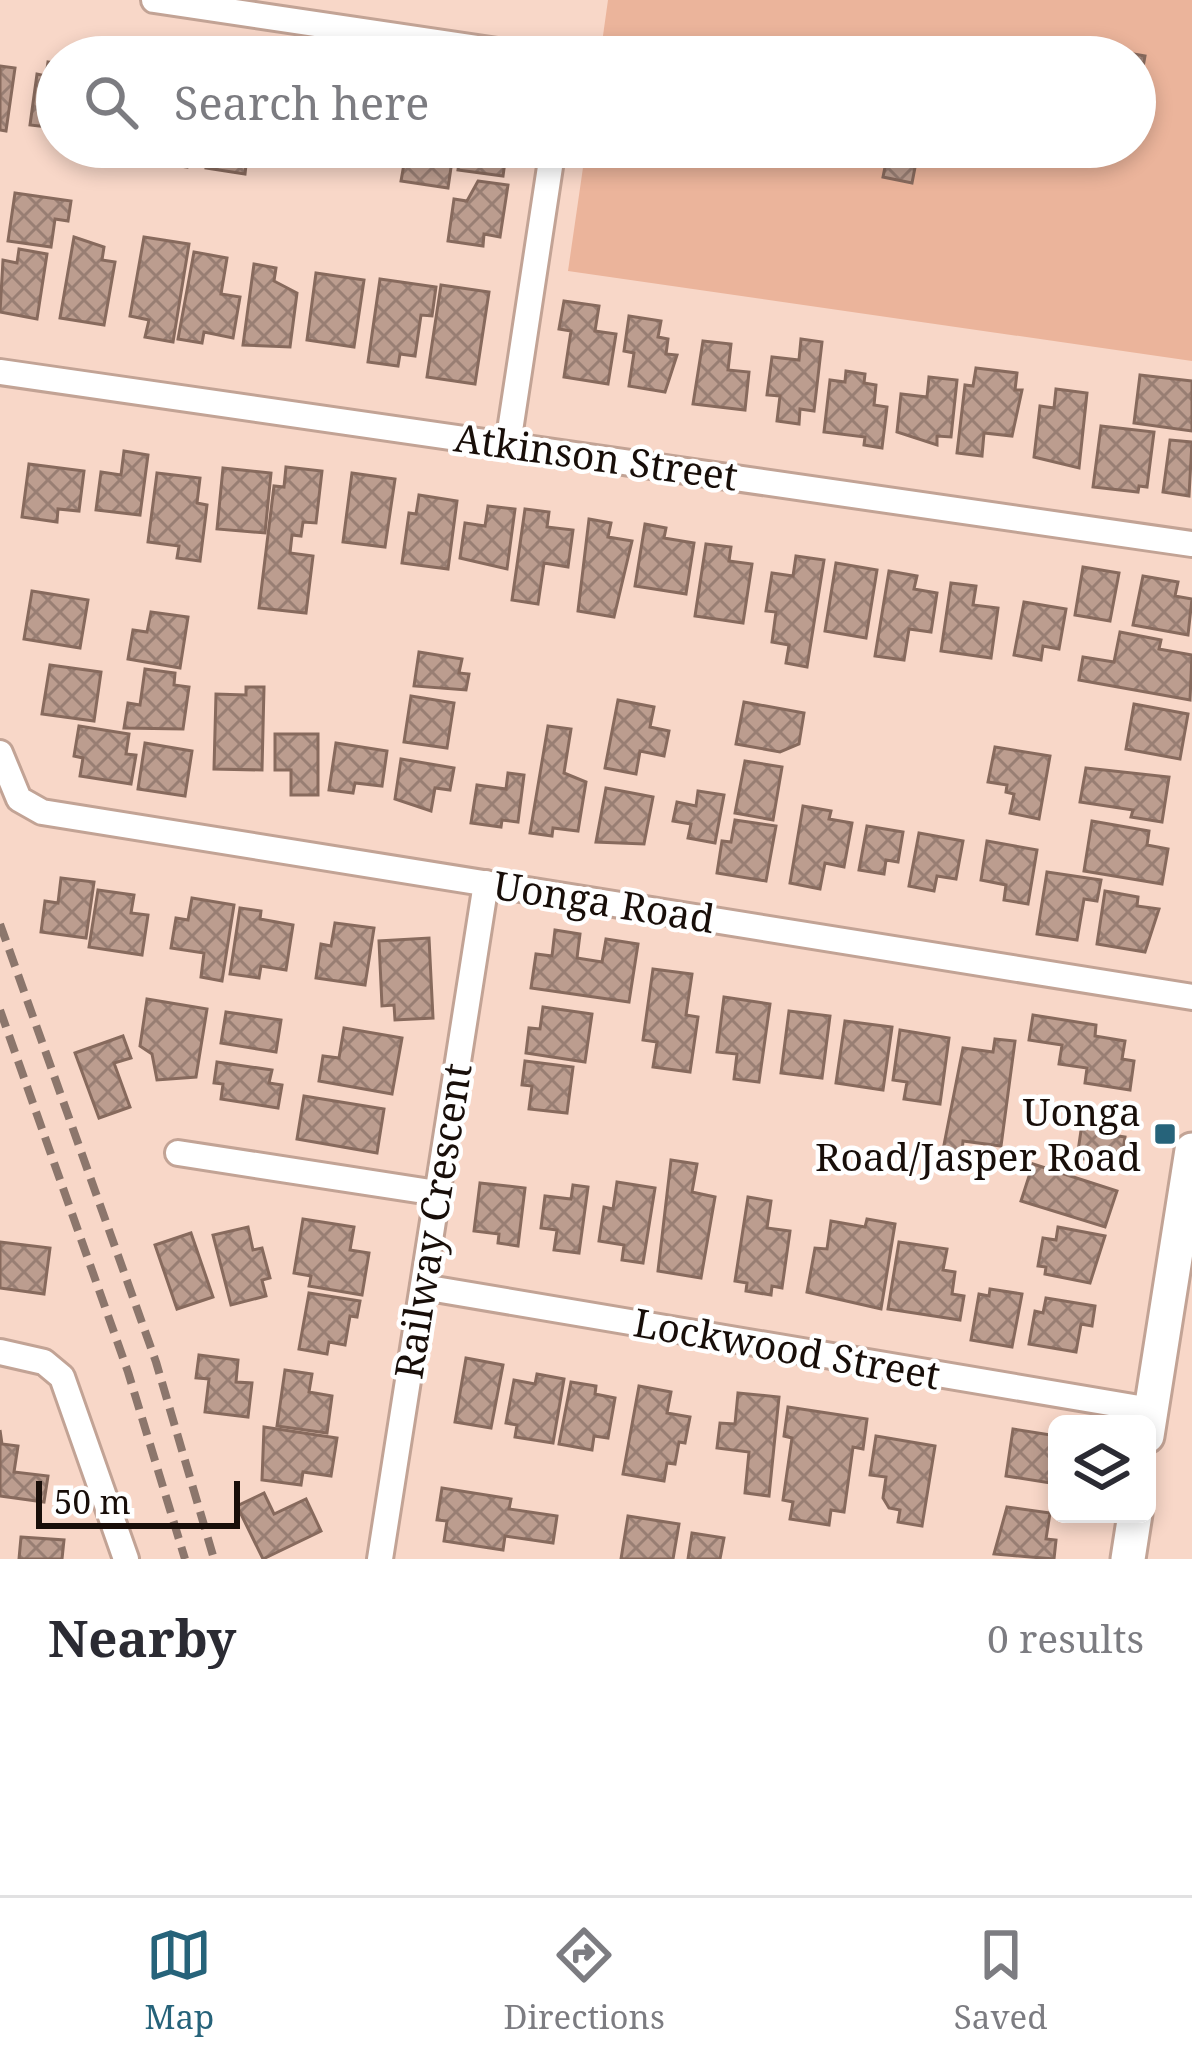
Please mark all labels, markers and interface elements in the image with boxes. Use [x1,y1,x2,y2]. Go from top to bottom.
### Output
search box [36,36,1156,168]
icon: search [78,69,144,135]
text: Search here [174,72,429,133]
street label: Atkinson Street [451,409,741,502]
street label: Uonga Road [490,857,718,944]
street label: Railway Crescent [380,1059,483,1382]
place label: Uonga Road/Jasper Road [815,1084,1141,1182]
marker: Uonga Road/Jasper Road [1152,1121,1178,1147]
street label: Lockwood Street [630,1294,945,1401]
map controls [1048,1415,1156,1523]
button: layers [1048,1415,1156,1523]
scale bar [36,1475,240,1528]
text: 50 m [54,1479,131,1524]
text: Nearby [48,1602,236,1672]
text: 0 results [987,1611,1144,1664]
tab: Map [145,1922,214,2039]
tab: Directions [503,1922,665,2039]
tab: Saved [954,1922,1047,2039]

